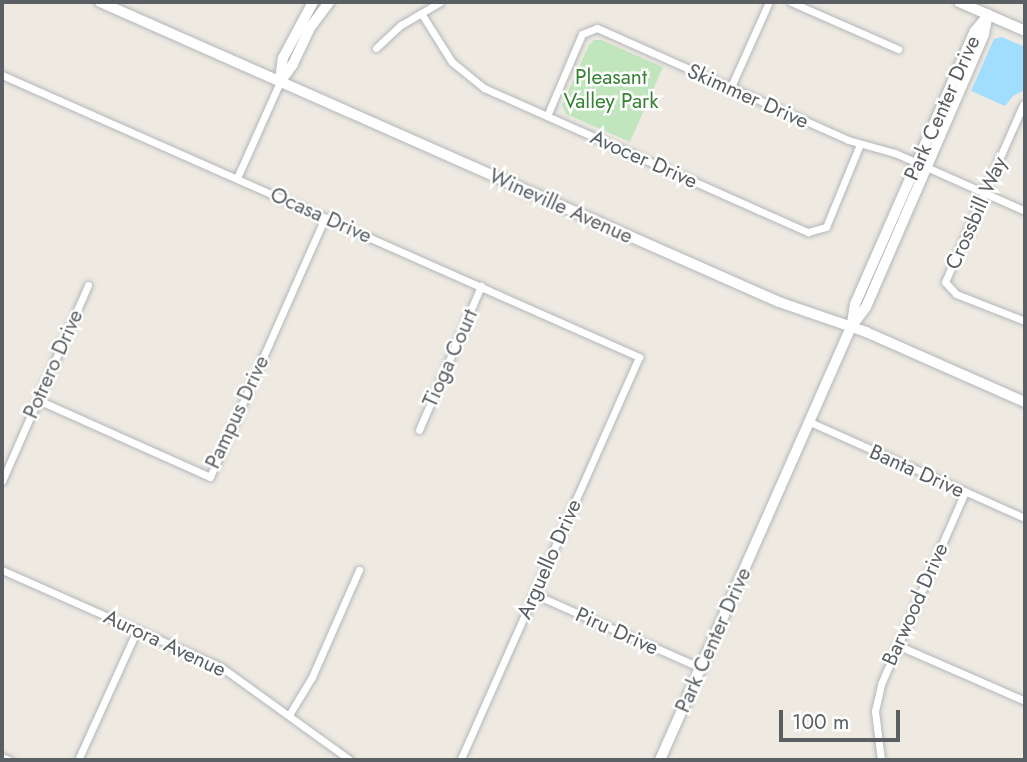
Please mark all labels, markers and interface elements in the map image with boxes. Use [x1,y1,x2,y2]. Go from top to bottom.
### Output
street label: Park Center Drive [899,32,985,184]
street label: Skimmer Drive [684,58,812,134]
park label: Pleasant Valley Park [564,64,658,114]
street label: Avocer Drive [587,124,701,194]
street label: Crossbill Way [940,153,1012,273]
street label: Wineville Avenue [485,163,637,249]
street label: Ocasa Drive [266,181,376,249]
street label: Tioga Court [417,305,483,411]
street label: Potrero Drive [18,306,88,422]
street label: Pampus Drive [200,351,274,473]
street label: Banta Drive [866,439,968,503]
street label: Arguello Drive [511,495,587,623]
street label: Barwood Drive [877,539,953,669]
street label: Park Center Drive [670,564,756,716]
street label: Piru Drive [572,602,662,660]
street label: Aurora Avenue [100,604,230,682]
scale bar [782,696,903,740]
text: 100 m [792,707,849,737]

